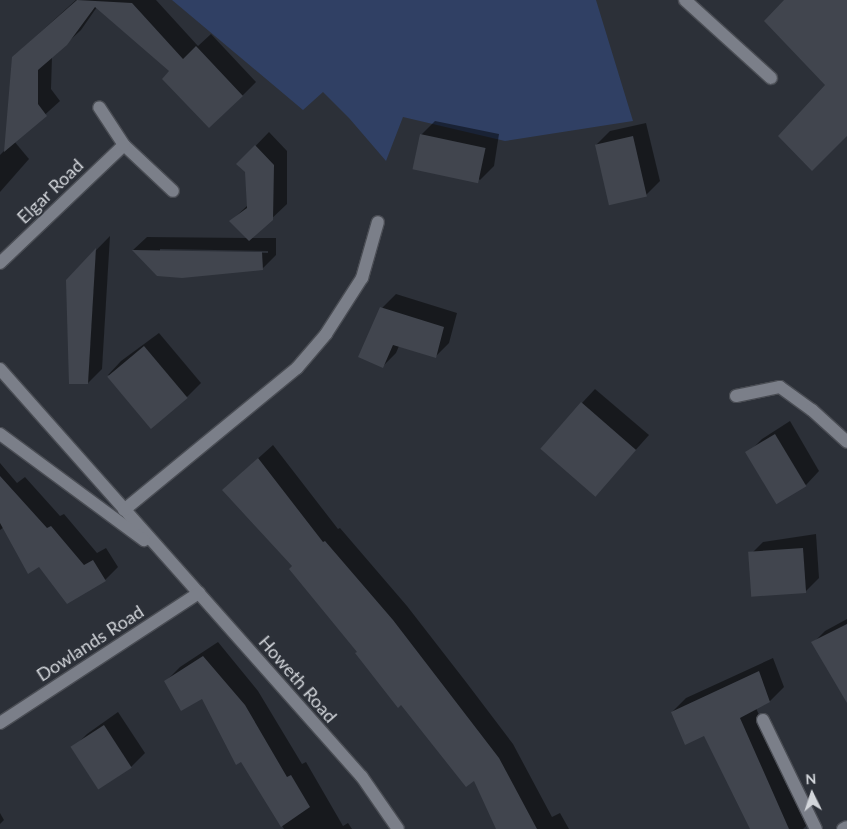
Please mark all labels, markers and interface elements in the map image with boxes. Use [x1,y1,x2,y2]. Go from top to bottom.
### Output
street label: Elgar Road [12,154,88,228]
street label: Dowlands Road [32,600,148,686]
street label: Howeth Road [254,631,342,727]
north arrow [787,769,837,819]
text: N [805,770,817,787]

